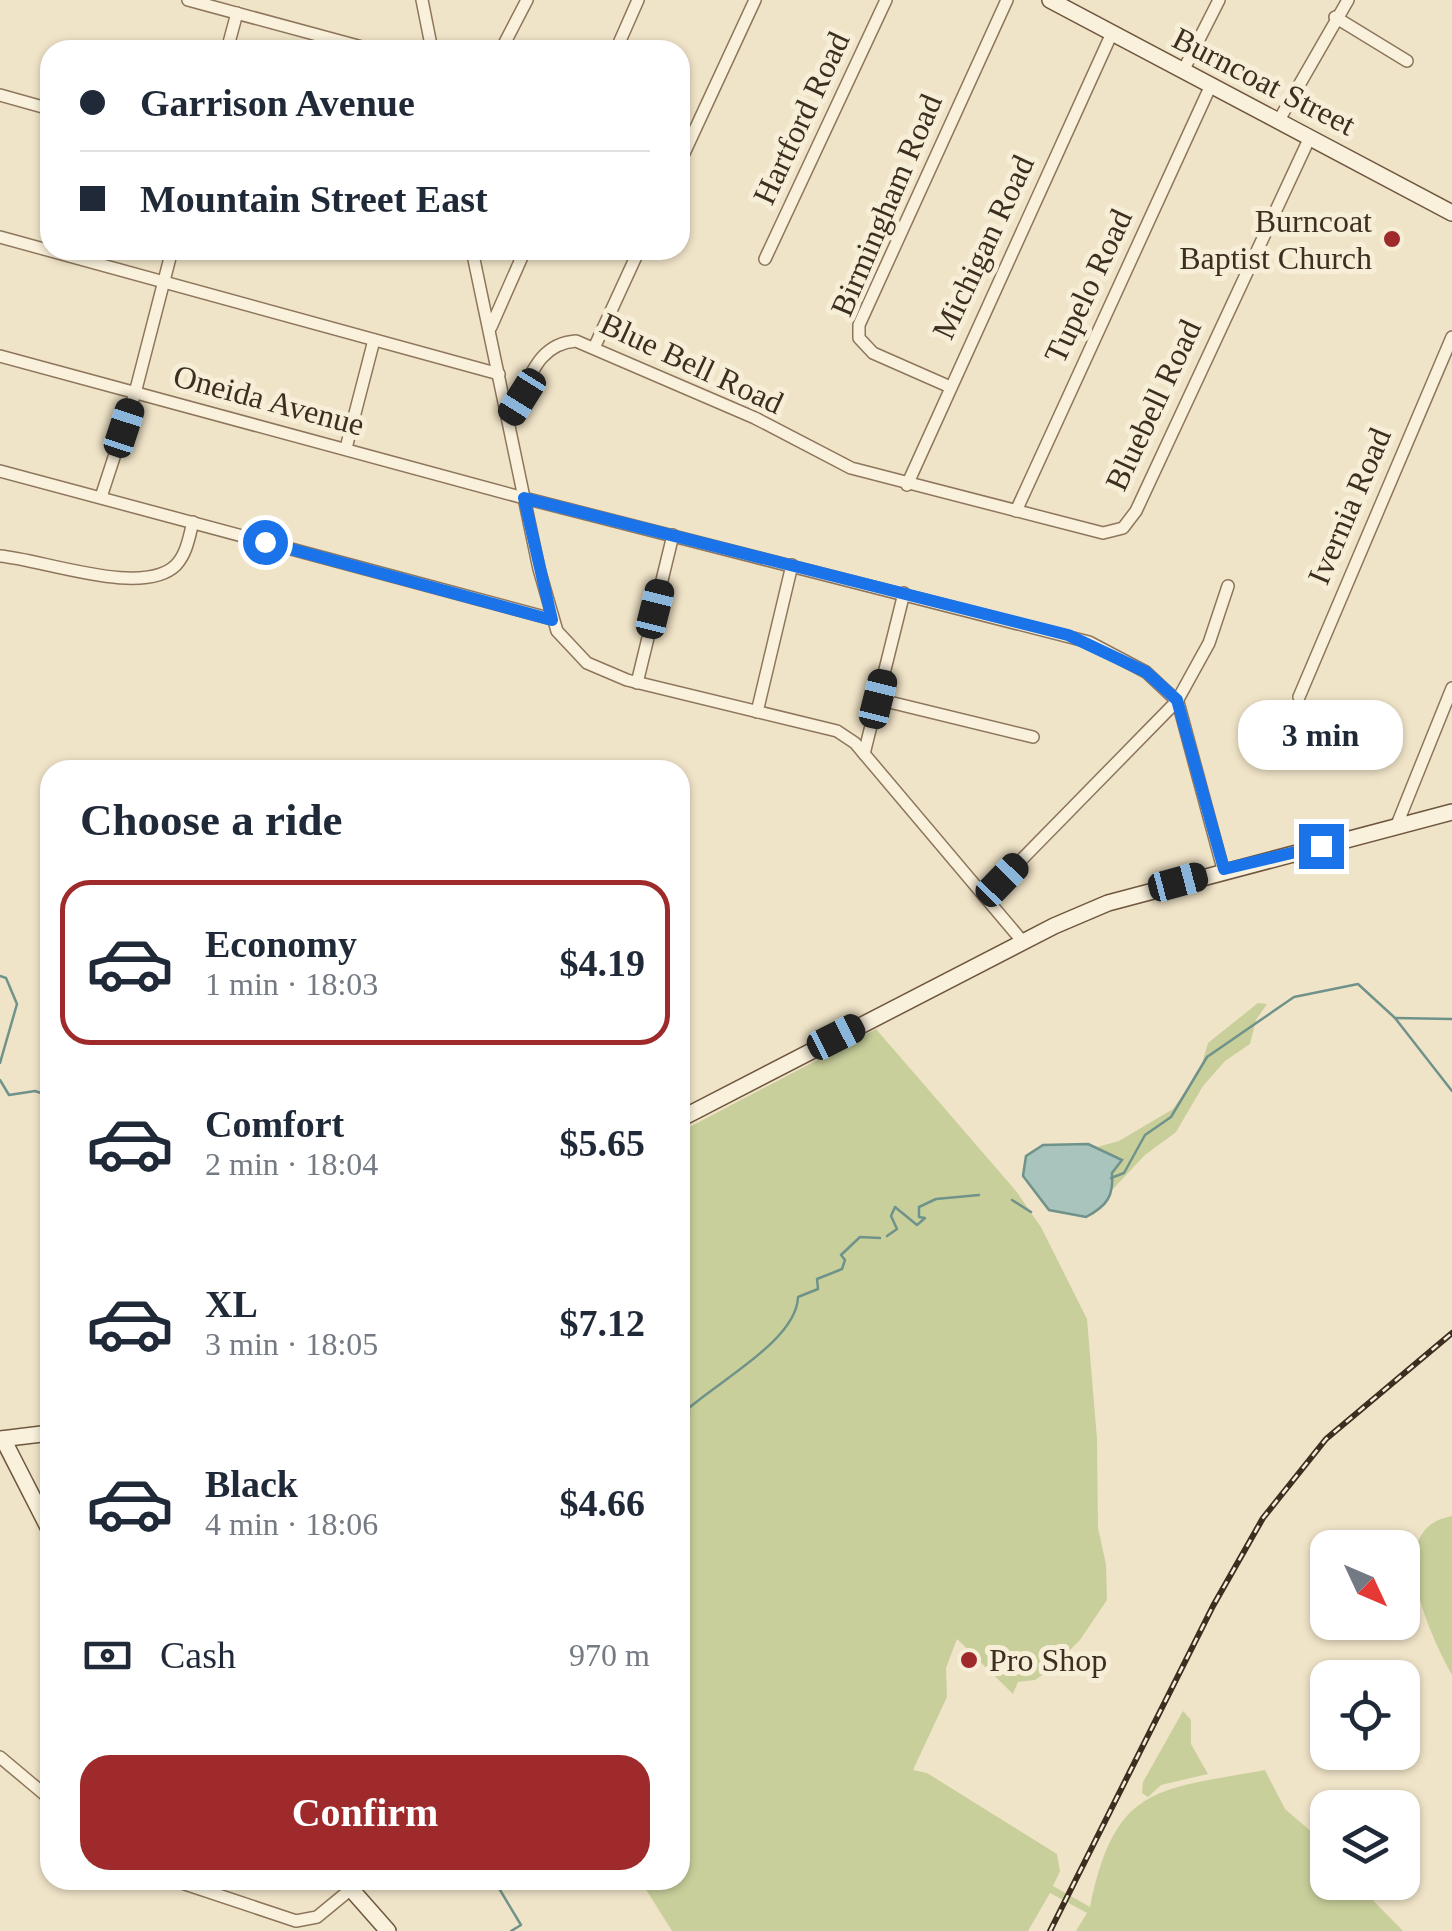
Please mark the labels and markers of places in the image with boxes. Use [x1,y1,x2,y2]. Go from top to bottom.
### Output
place label: Burncoat Baptist Church [1179,203,1372,276]
marker: Burncoat Baptist Church [1381,228,1403,250]
place label: Pro Shop [989,1642,1107,1678]
marker: Pro Shop [958,1649,980,1671]

